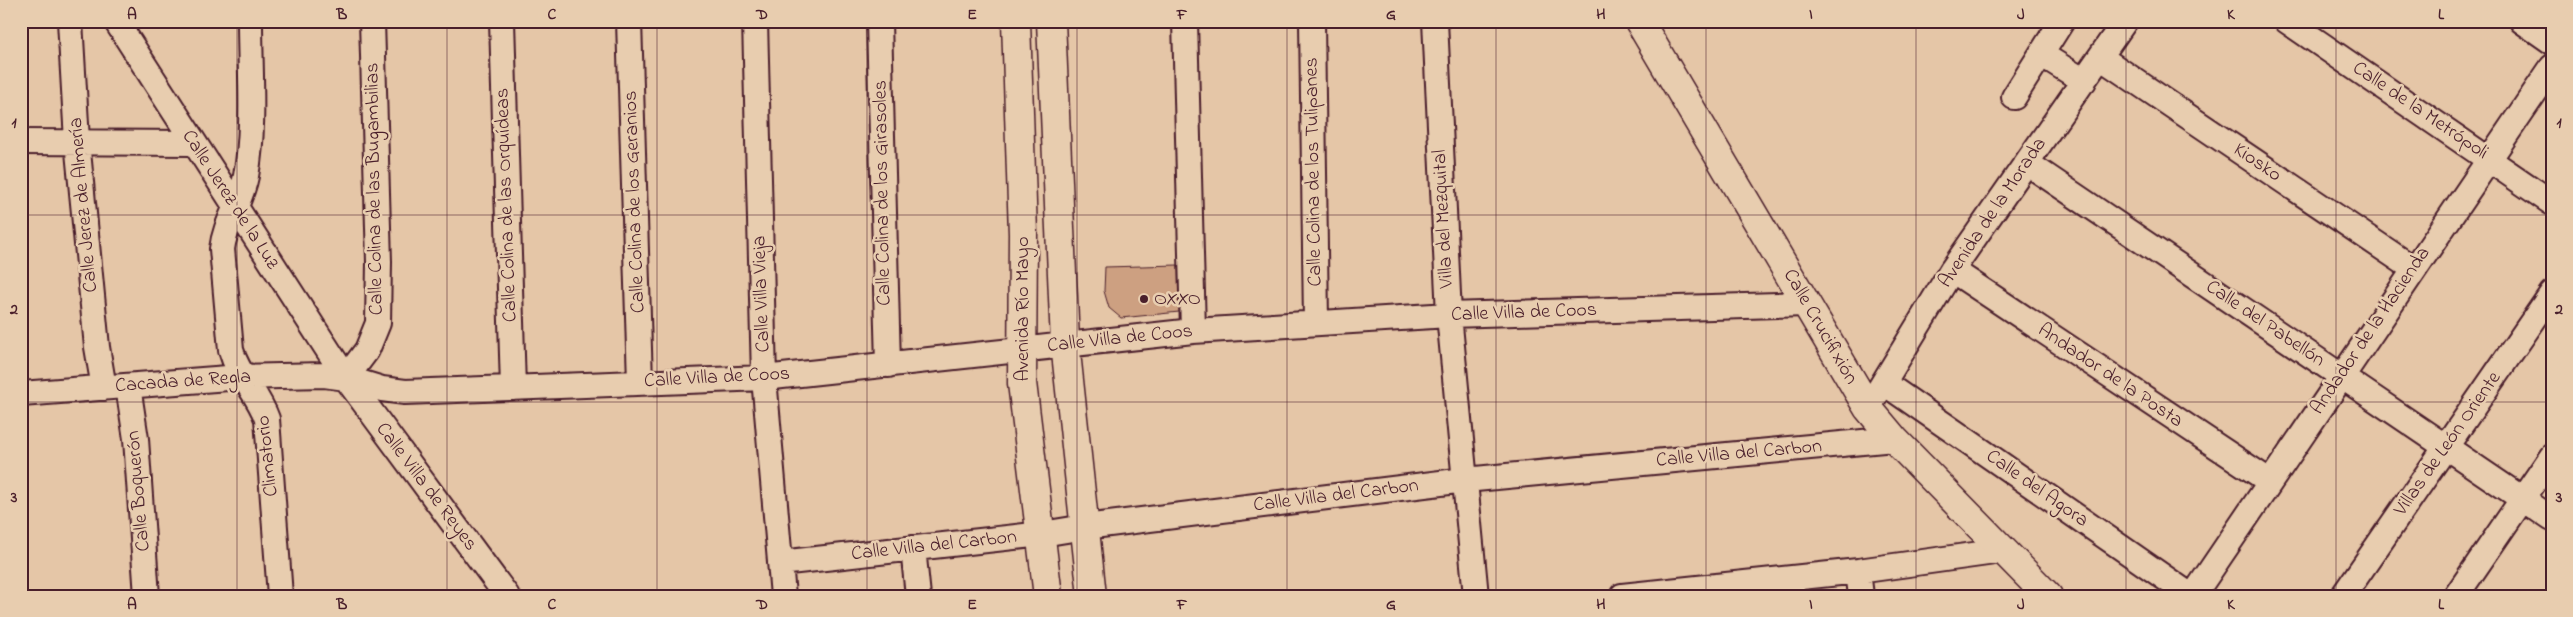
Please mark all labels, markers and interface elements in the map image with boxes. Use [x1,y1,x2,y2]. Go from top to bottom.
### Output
text: A [127,3,137,27]
text: B [336,3,348,27]
text: C [548,3,557,27]
text: D [755,3,768,27]
text: E [967,3,977,27]
text: F [1176,3,1188,27]
text: G [1386,3,1396,27]
text: H [1596,3,1606,27]
text: I [1809,3,1813,27]
text: J [2017,3,2025,27]
text: K [2227,3,2236,27]
text: L [2438,3,2445,27]
street label: Calle de la Metrópoli [2346,55,2494,167]
street label: Calle Colina de los Tulipanes [1298,57,1330,287]
street label: Calle Colina de las Bugambilias [358,62,393,316]
street label: Calle Colina de los Girasoles [867,80,899,306]
street label: Calle Colina de las Orquídeas [488,87,526,323]
street label: Calle Colina de los Geranios [617,90,653,314]
text: 1 [11,111,17,135]
text: 1 [2556,111,2562,135]
street label: Calle Jerez de Almería [62,116,106,294]
street label: Calle Jerez de la Luz [174,124,286,276]
street label: Avenida de la Morada [1932,132,2054,294]
street label: Kiosko [2227,136,2287,190]
street label: Villa del Mezquital [1426,149,1462,290]
street label: Calle Villa Vieja [745,235,779,353]
street label: Avenida Río Mayo [1009,236,1038,382]
street label: Andador de la Hacienda [2304,241,2438,421]
street label: Calle Crucifixión [1775,264,1865,390]
street label: Calle del Pabellón [2199,273,2331,375]
place label: OXXO [1154,285,1201,314]
marker: OXXO [1138,293,1150,305]
street label: Calle Villa de Coos [1450,296,1598,330]
text: 2 [9,298,18,322]
text: 2 [2554,298,2563,322]
street label: Andador de la Posta [2031,316,2189,436]
street label: Calle Villa de Coos [1046,317,1194,361]
street label: Calle Villa de Coos [643,360,791,396]
street label: Cacada de Regla [114,363,252,402]
street label: Villas de León Oriente [2387,366,2509,523]
street label: Climatorio [249,414,287,498]
street label: Calle Villa de Reyes [368,417,484,557]
street label: Calle Boquerón [119,429,159,553]
street label: Calle Villa del Carbon [1655,432,1823,476]
street label: Calle del Agora [1979,443,2094,536]
street label: Calle Villa del Carbon [1252,471,1420,521]
text: 3 [10,486,18,510]
text: 3 [2555,486,2563,510]
street label: Calle Villa del Carbon [850,523,1018,569]
text: A [127,593,137,617]
text: B [336,593,348,617]
text: C [548,593,557,617]
text: D [755,593,768,617]
text: E [967,593,977,617]
text: F [1176,593,1188,617]
text: G [1386,593,1396,617]
text: H [1596,593,1606,617]
text: I [1809,593,1813,617]
text: J [2017,593,2025,617]
text: K [2227,593,2236,617]
text: L [2438,593,2445,617]

